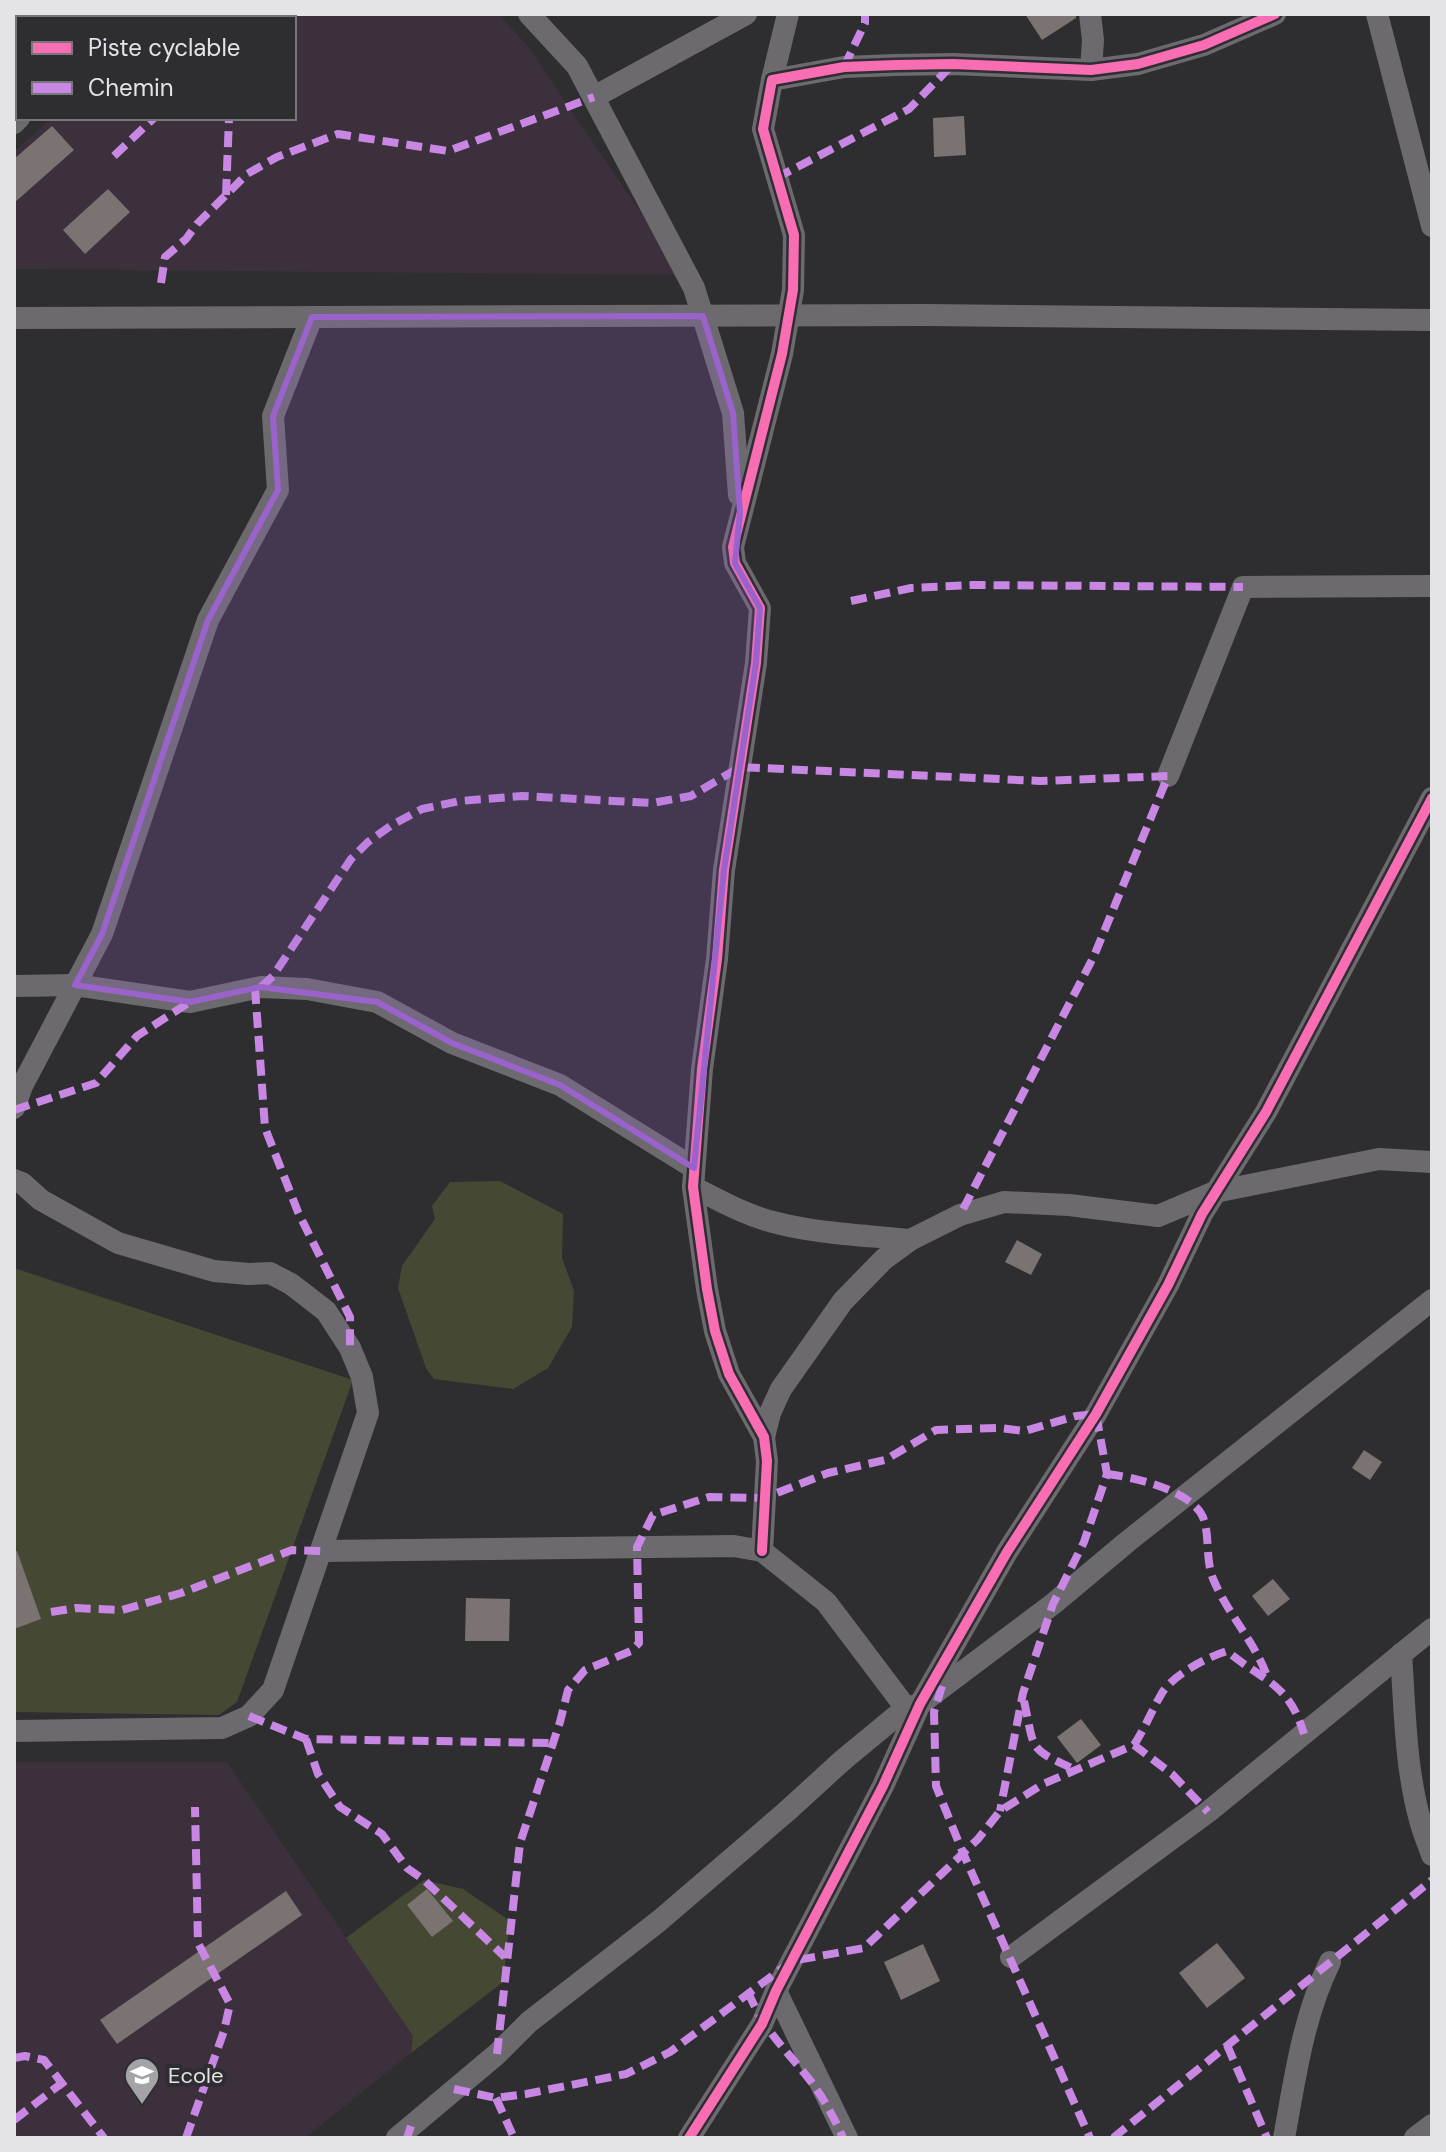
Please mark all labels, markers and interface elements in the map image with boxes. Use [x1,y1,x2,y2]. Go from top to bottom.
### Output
legend [16,16,296,120]
text: Piste cyclable [88,32,240,63]
text: Chemin [88,72,174,103]
school or university icon: Ecole [123,2056,161,2106]
place label: Ecole [168,2061,223,2090]

